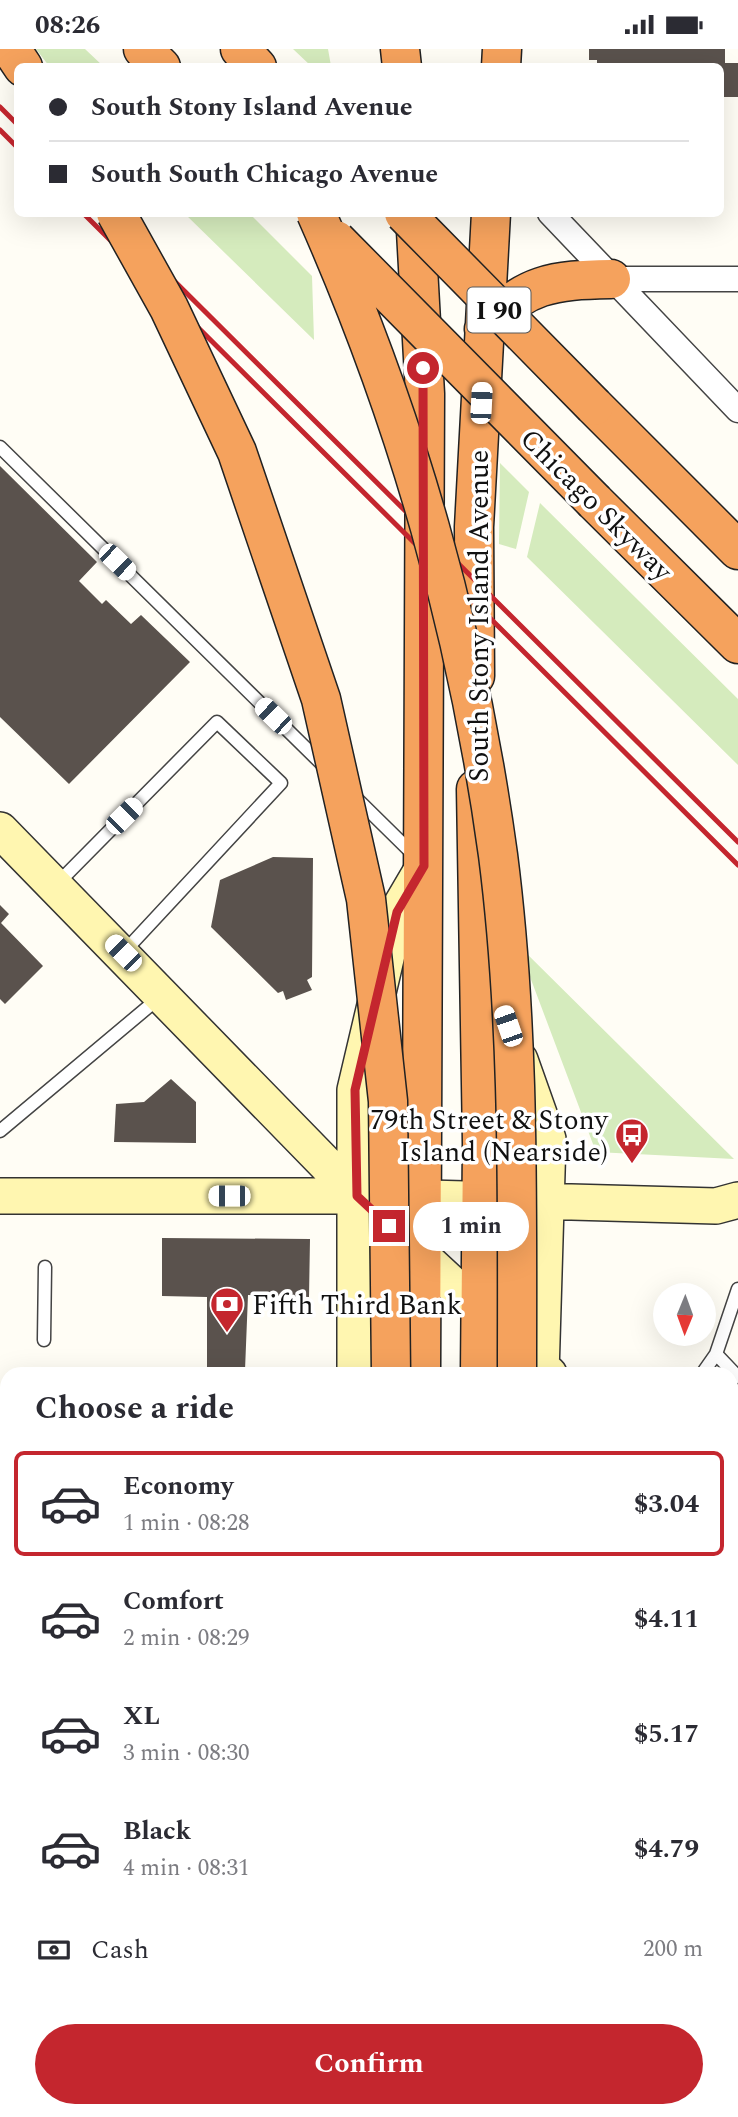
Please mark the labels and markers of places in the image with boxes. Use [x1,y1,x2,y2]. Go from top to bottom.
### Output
place label: 79th Street & Stony Island (Nearside) [370,1099,610,1174]
bus stop icon: 79th Street & Stony Island (Nearside) [613,1116,651,1165]
place label: Fifth Third Bank [252,1284,462,1327]
bank icon: Fifth Third Bank [208,1285,246,1334]

